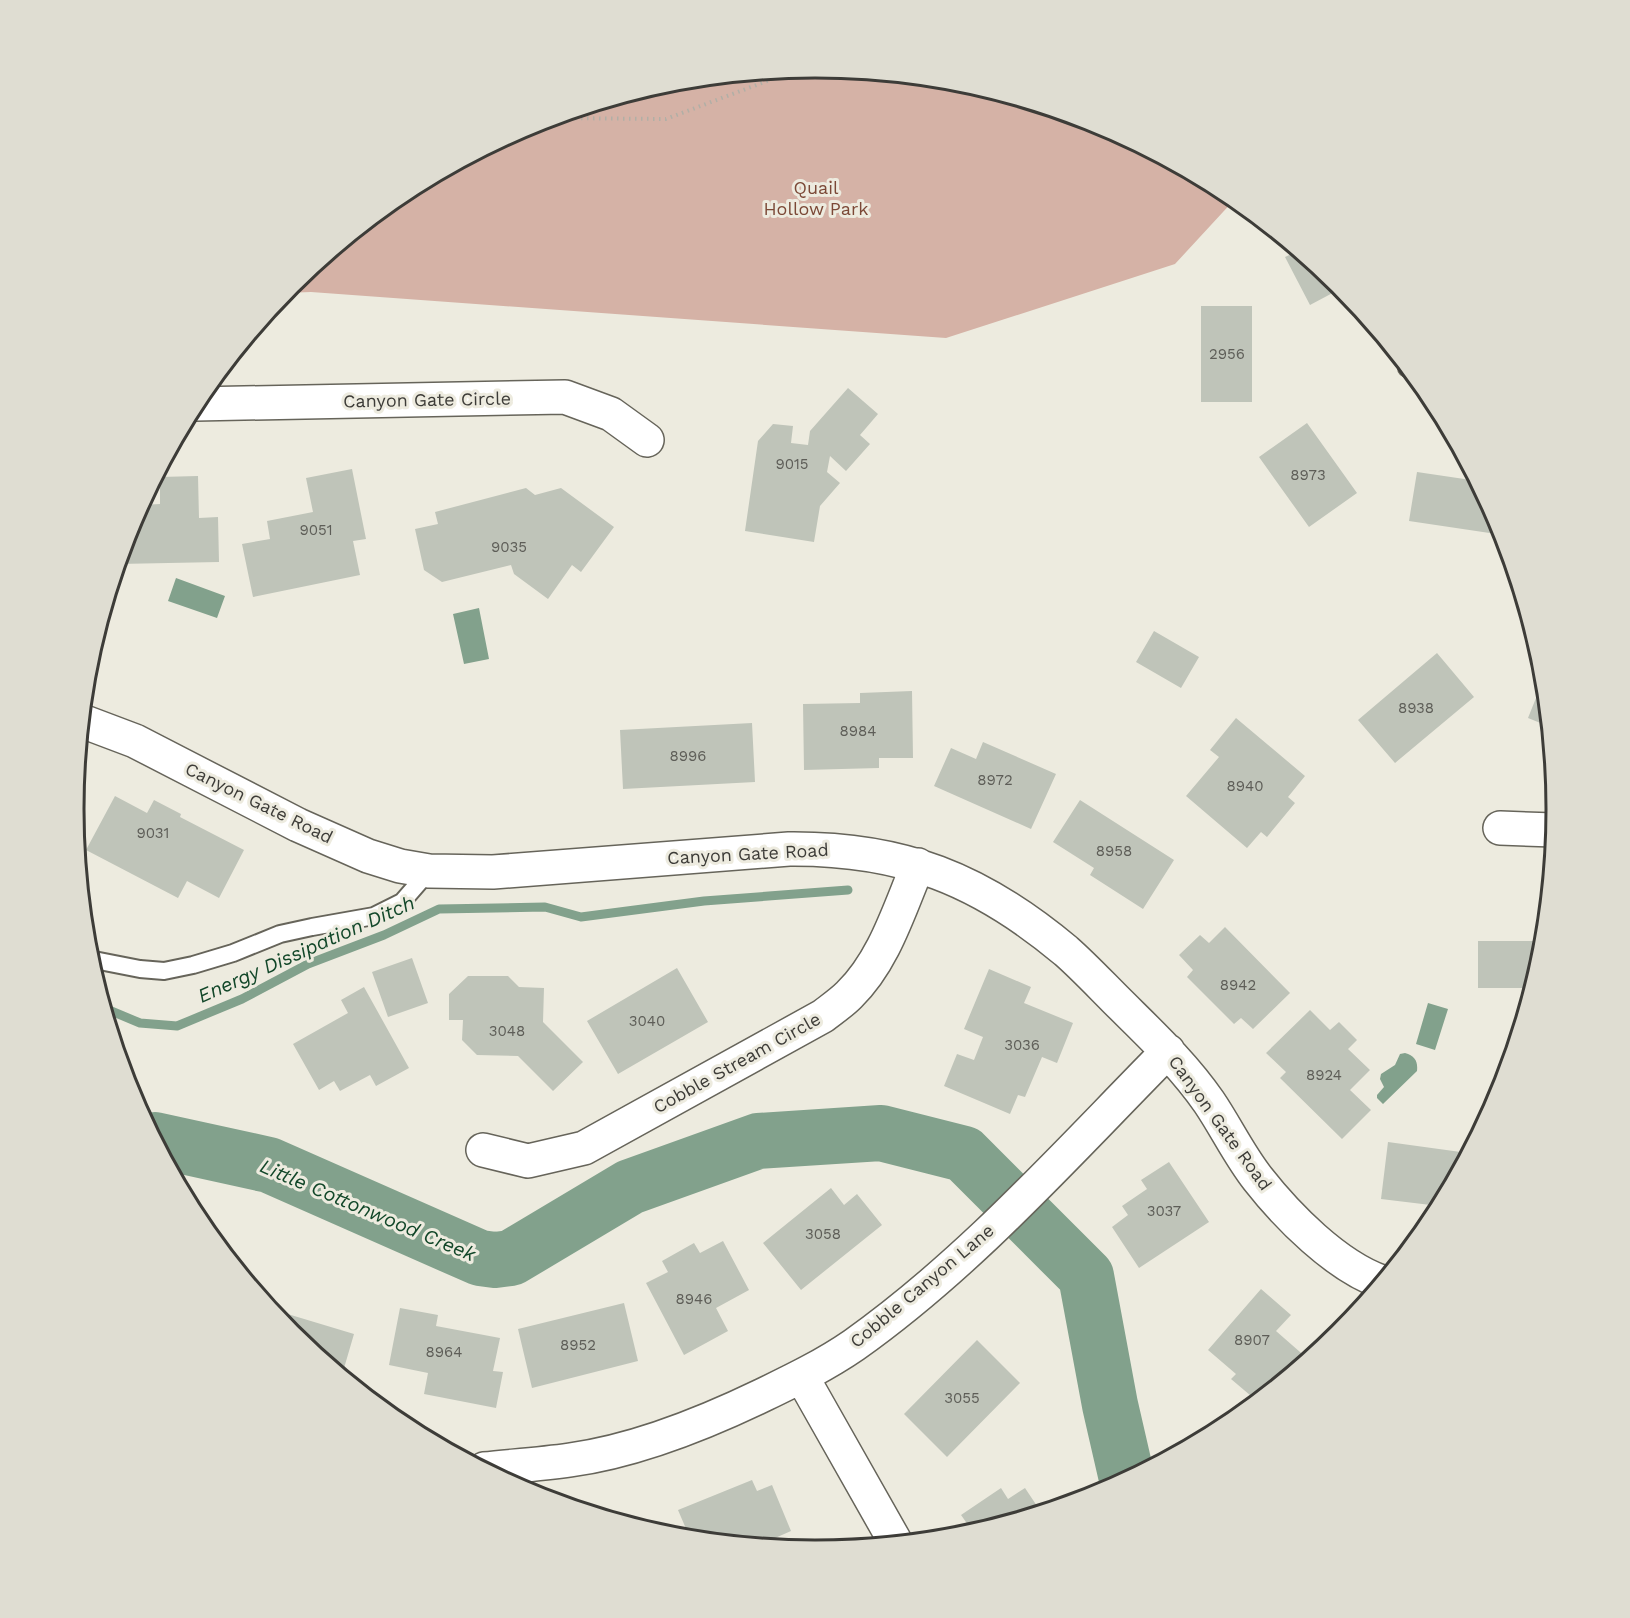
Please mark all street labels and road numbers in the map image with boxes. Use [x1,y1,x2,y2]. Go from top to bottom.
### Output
street label: Canyon Gate Circle [343,388,511,411]
street label: Canyon Gate Road [182,758,336,847]
street label: Canyon Gate Road [667,839,829,868]
street label: Cobble Stream Circle [649,1008,824,1117]
street label: Canyon Gate Road [1164,1051,1276,1194]
street label: Cobble Canyon Lane [846,1219,998,1352]

